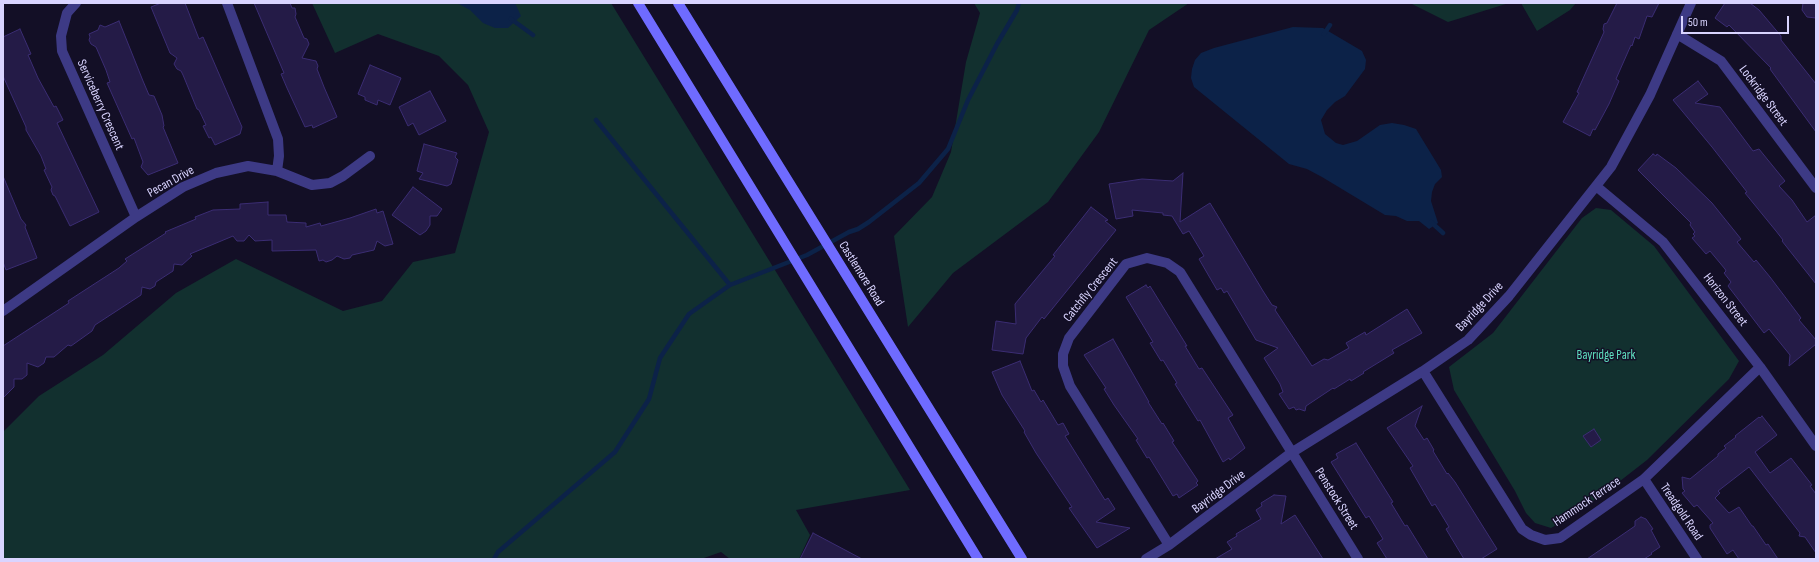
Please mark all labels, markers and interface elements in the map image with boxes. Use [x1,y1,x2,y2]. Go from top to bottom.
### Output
scale bar [1683,8,1791,34]
text: 50 m [1688,15,1708,30]
street label: Serviceberry Crescent [73,57,127,153]
street label: Lockridge Street [1735,63,1791,129]
street label: Pecan Drive [145,163,197,201]
street label: Castlemore Road [835,239,887,309]
street label: Catchfly Crescent [1060,255,1122,325]
street label: Horizon Street [1699,270,1751,330]
street label: Bayridge Drive [1453,279,1507,335]
park label: Bayridge Park [1577,348,1635,364]
street label: Penstock Street [1311,465,1361,533]
street label: Bayridge Drive [1189,467,1249,517]
street label: Hammock Terrace [1550,474,1624,530]
street label: Treadgold Road [1656,480,1706,544]

